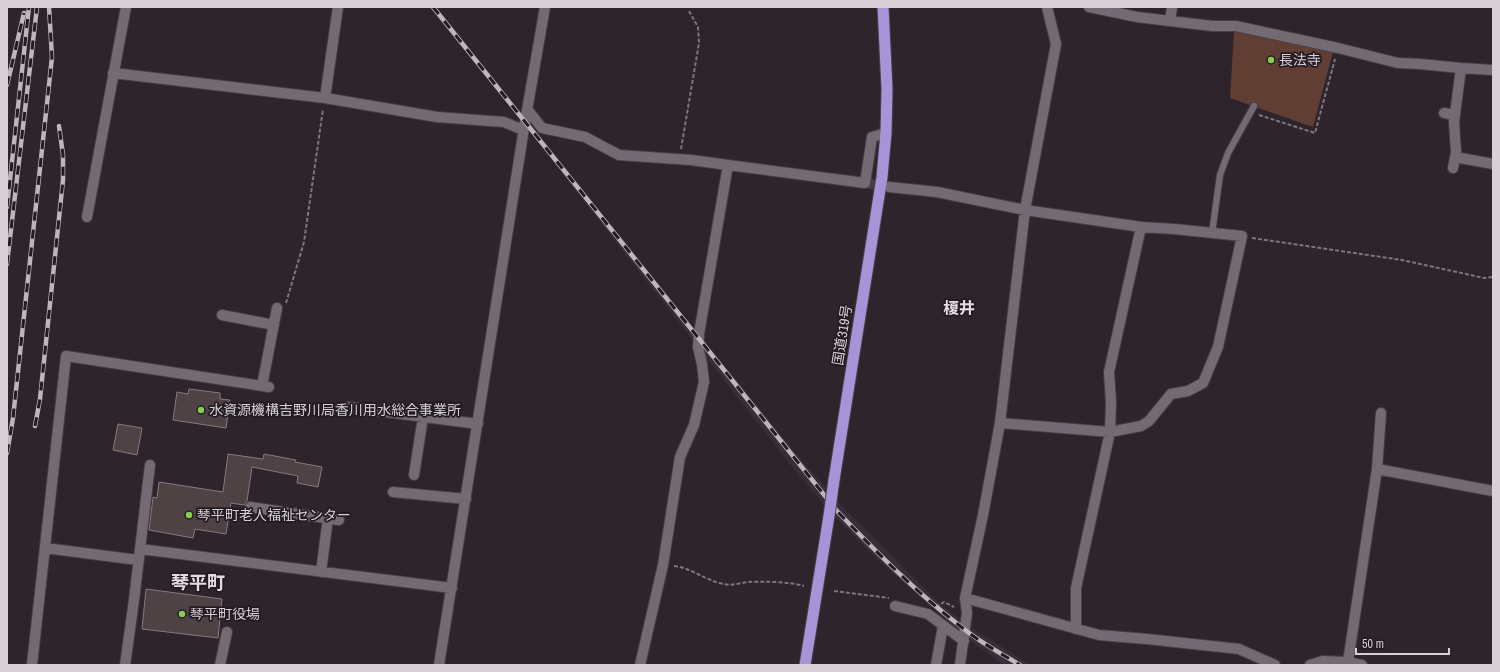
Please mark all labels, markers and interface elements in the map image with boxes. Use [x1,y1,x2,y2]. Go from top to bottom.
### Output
place label: 長法寺 [1279,51,1321,69]
marker: 長法寺 [1266,55,1276,65]
district label: 榎井 [943,297,975,319]
street label: 国道319号 [828,303,856,367]
place label: 水資源機構吉野川局香川用水総合事業所 [209,401,461,419]
marker: 水資源機構吉野川局香川用水総合事業所 [196,405,206,415]
place label: 琴平町老人福祉センター [197,506,351,524]
marker: 琴平町老人福祉センター [184,510,194,520]
district label: 琴平町 [171,570,225,595]
place label: 琴平町役場 [190,605,260,623]
marker: 琴平町役場 [177,609,187,619]
scale bar [1356,630,1449,656]
text: 50 m [1362,636,1384,652]

